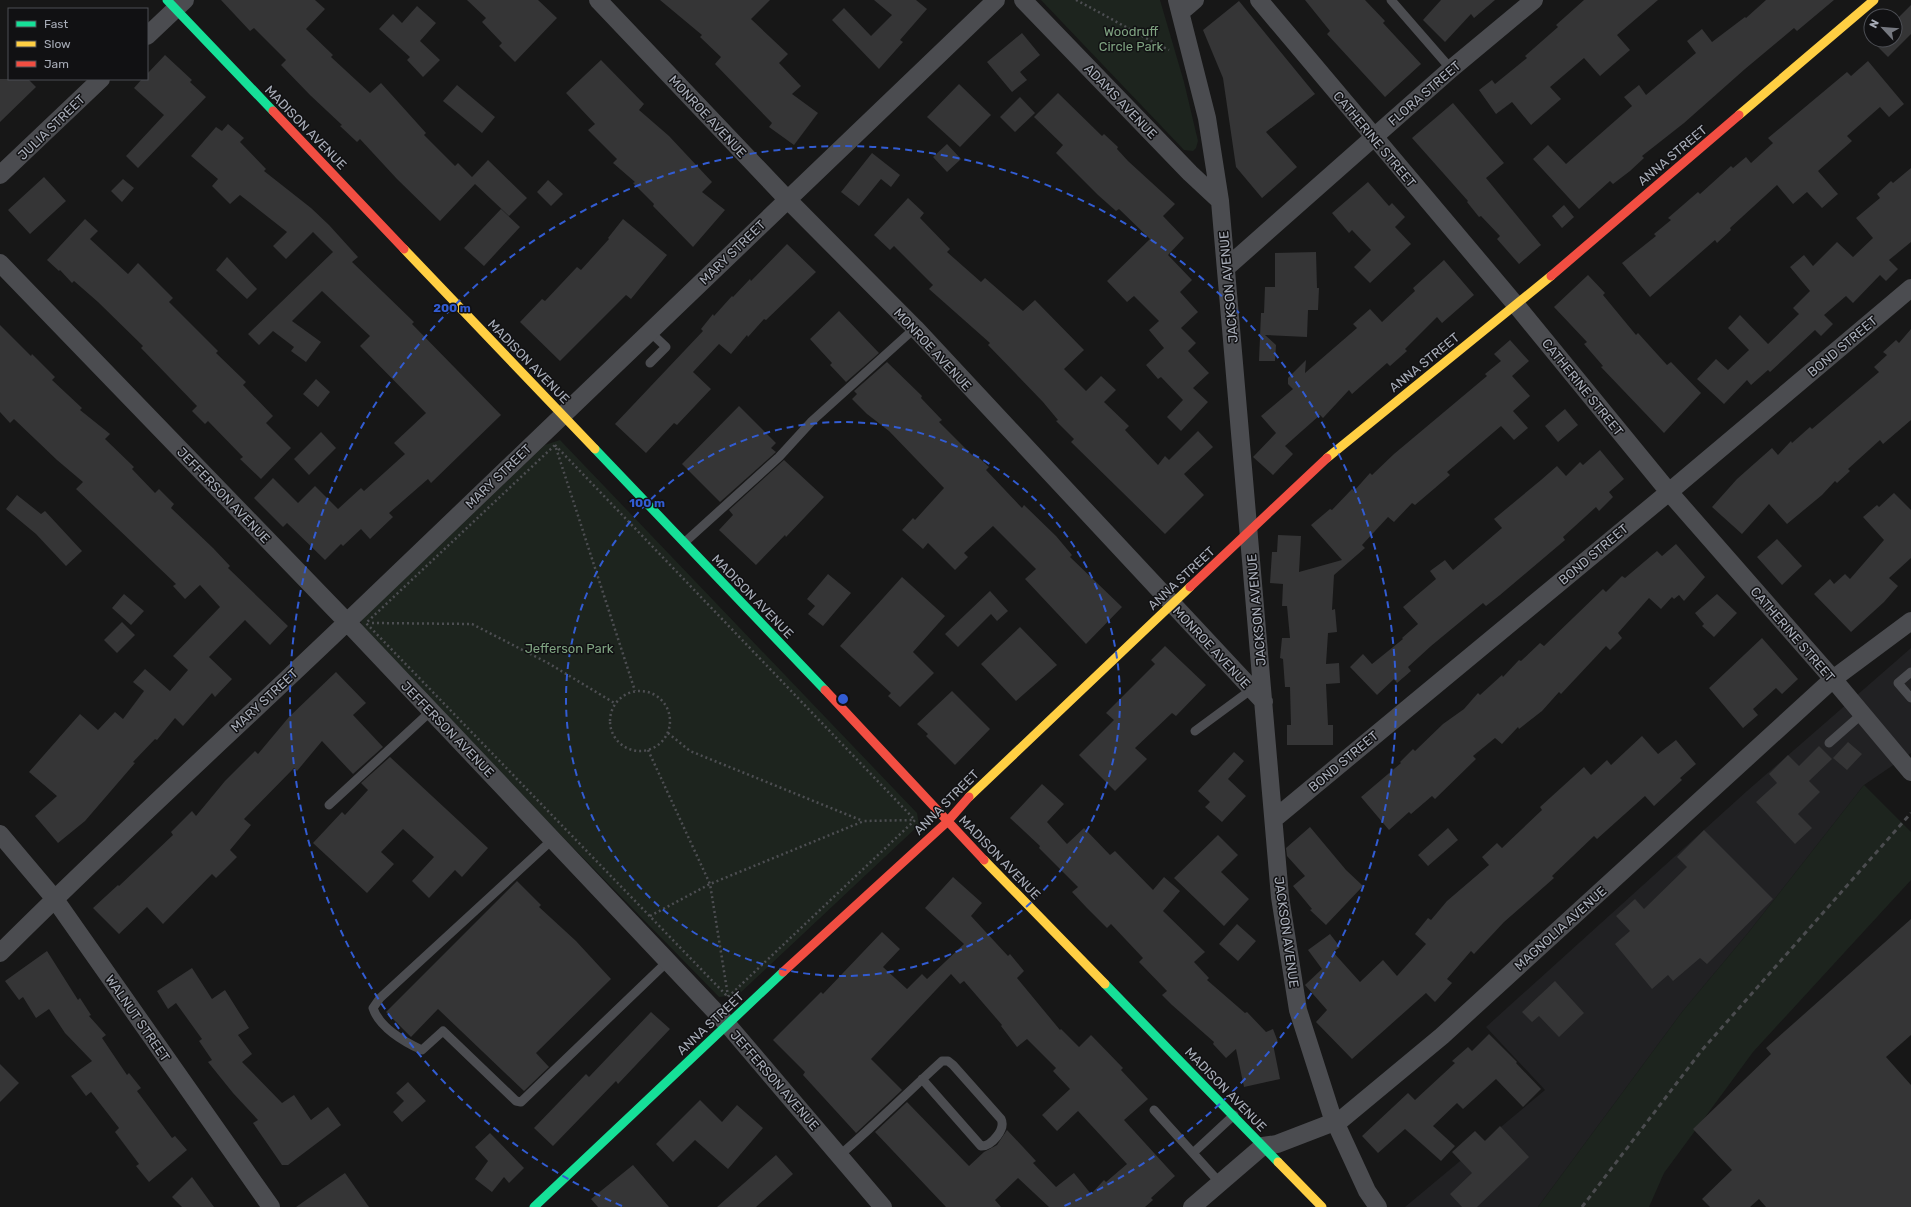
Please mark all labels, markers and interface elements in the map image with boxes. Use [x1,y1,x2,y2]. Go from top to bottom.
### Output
legend [8,8,148,80]
north arrow [1863,8,1903,48]
text: Fast [44,17,68,31]
text: N [1867,17,1882,30]
park label: Woodruff Circle Park [1099,24,1164,54]
text: Slow [44,37,71,51]
text: Jam [44,57,69,71]
street label: FLORA STREET [1385,58,1464,129]
street label: ADAMS AVENUE [1081,61,1160,142]
street label: MONROE AVENUE [666,72,750,161]
street label: MADISON AVENUE [262,82,350,172]
street label: CATHERINE STREET [1330,88,1419,191]
street label: JULIA STREET [15,91,88,163]
street label: ANNA STREET [1635,122,1710,189]
street label: MARY STREET [696,217,769,288]
street label: JACKSON AVENUE [1216,230,1241,343]
text: 200 m [433,301,471,315]
street label: MONROE AVENUE [891,305,975,394]
street label: BOND STREET [1805,313,1880,380]
street label: MADISON AVENUE [485,316,573,406]
street label: ANNA STREET [1386,329,1463,395]
street label: CATHERINE STREET [1539,336,1627,439]
street label: MARY STREET [462,441,535,512]
street label: JEFFERSON AVENUE [174,444,273,546]
text: 100 m [629,496,665,510]
street label: BOND STREET [1556,521,1631,588]
street label: ANNA STREET [1145,543,1218,613]
street label: MADISON AVENUE [709,551,797,641]
street label: JACKSON AVENUE [1244,553,1269,666]
street label: CATHERINE STREET [1747,584,1838,685]
street label: MONROE AVENUE [1170,603,1254,692]
park label: Jefferson Park [525,641,614,656]
street label: MARY STREET [228,665,301,735]
street label: JEFFERSON AVENUE [398,678,497,780]
centre of rings [836,692,850,706]
street label: BOND STREET [1306,728,1381,795]
street label: ANNA STREET [911,766,982,838]
street label: MADISON AVENUE [956,812,1044,902]
street label: JACKSON AVENUE [1271,875,1302,989]
street label: MAGNOLIA AVENUE [1511,883,1609,973]
street label: WALNUT STREET [102,972,173,1065]
street label: ANNA STREET [674,988,747,1058]
street label: JEFFERSON AVENUE [727,1027,822,1133]
street label: MADISON AVENUE [1182,1044,1270,1134]

